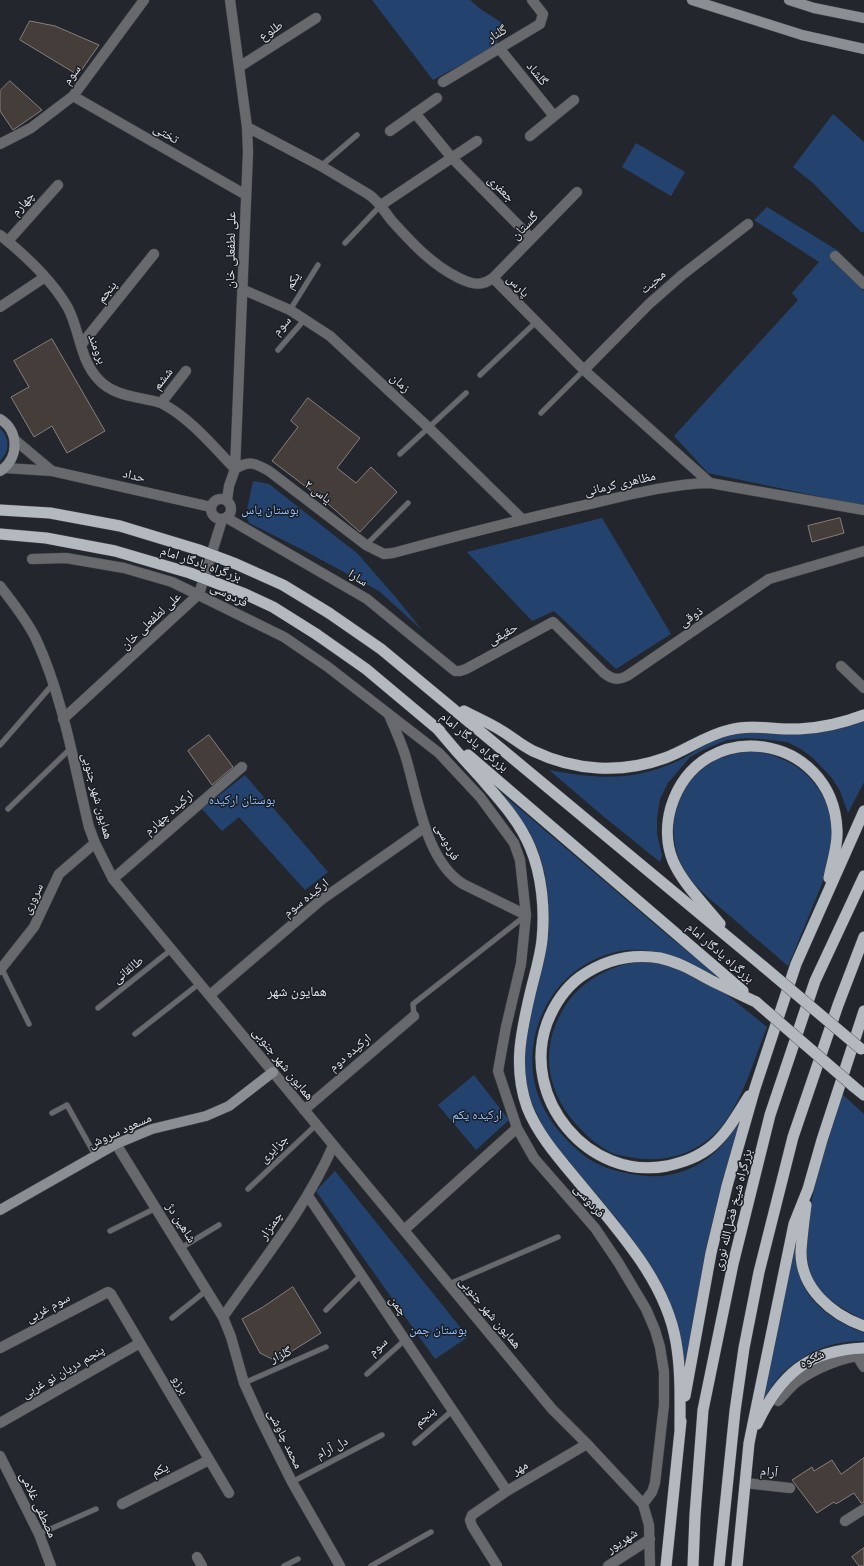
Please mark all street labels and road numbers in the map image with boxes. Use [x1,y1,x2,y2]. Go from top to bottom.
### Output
street label: طلوع [256,17,286,45]
street label: گلنار [484,22,510,46]
street label: گلشاد [523,59,551,89]
street label: سوم [59,62,85,88]
street label: تختی [151,121,181,147]
street label: جعفری [484,172,518,206]
street label: چهارم [8,188,38,220]
street label: گلستان [508,209,542,243]
street label: علی لطفعلی خان [223,211,239,289]
street label: محبت [637,267,669,297]
street label: یکم [282,270,304,292]
street label: پارس [503,271,533,301]
street label: پنجم [94,278,120,306]
street label: سوم [269,313,295,339]
street label: برومند [84,332,110,366]
street label: ششم [149,365,177,393]
street label: زمان [387,370,413,396]
street label: حداد [121,466,147,486]
street label: مظاهری کرمانی [583,468,657,500]
street label: یاس ۲ [301,477,335,507]
street label: بزرگراه یادگار امام [159,543,243,585]
street label: سارا [345,566,371,590]
street label: فردوسی [208,579,250,611]
street label: علی لطفعلی خان [117,589,185,653]
street label: ذوقی [676,603,706,631]
street label: حقیقی [485,619,521,649]
street label: بزرگراه یادگار امام [437,709,511,775]
street label: همایون‌ شهر جنوبی [78,751,116,841]
street label: ارکیده چهارم [141,787,197,839]
street label: فردوسی [431,821,463,863]
street label: ارکیده سوم [280,875,332,921]
street label: سروری [19,881,47,917]
street label: بزرگراه یادگار امام [683,919,757,987]
street label: طالقانی [109,953,147,987]
street label: همایون‌ شهر جنوبی [249,1025,317,1103]
street label: ارکیده دوم [326,1031,374,1075]
street label: مسعود سروش [86,1110,154,1152]
street label: جزایری [256,1131,292,1167]
street label: بزرگراه شیخ فضل‌الله نوری [710,1148,756,1272]
street label: فردوسی [570,1181,608,1221]
street label: شاهین دژ [163,1200,199,1246]
street label: چمنزار [256,1209,286,1243]
street label: همایون‌ شهر جنوبی [455,1274,525,1352]
street label: سوم غربی [23,1290,73,1326]
street label: چمن [386,1293,410,1319]
street label: سوم [365,1334,391,1360]
street label: پنجم دریان‌ نو غربی [19,1342,107,1402]
street label: گلزار [268,1344,294,1366]
street label: شکوه [797,1346,827,1372]
street label: برزو [168,1372,192,1398]
street label: پنجم [411,1403,439,1431]
street label: محمد چاوشی [264,1407,306,1471]
street label: دل‌ آرام [313,1433,351,1463]
street label: مهر [509,1457,531,1479]
street label: یکم [149,1459,171,1481]
street label: آرام [759,1463,779,1481]
street label: مصطفی غلامی [16,1470,60,1540]
street label: شهریور [603,1525,641,1557]

